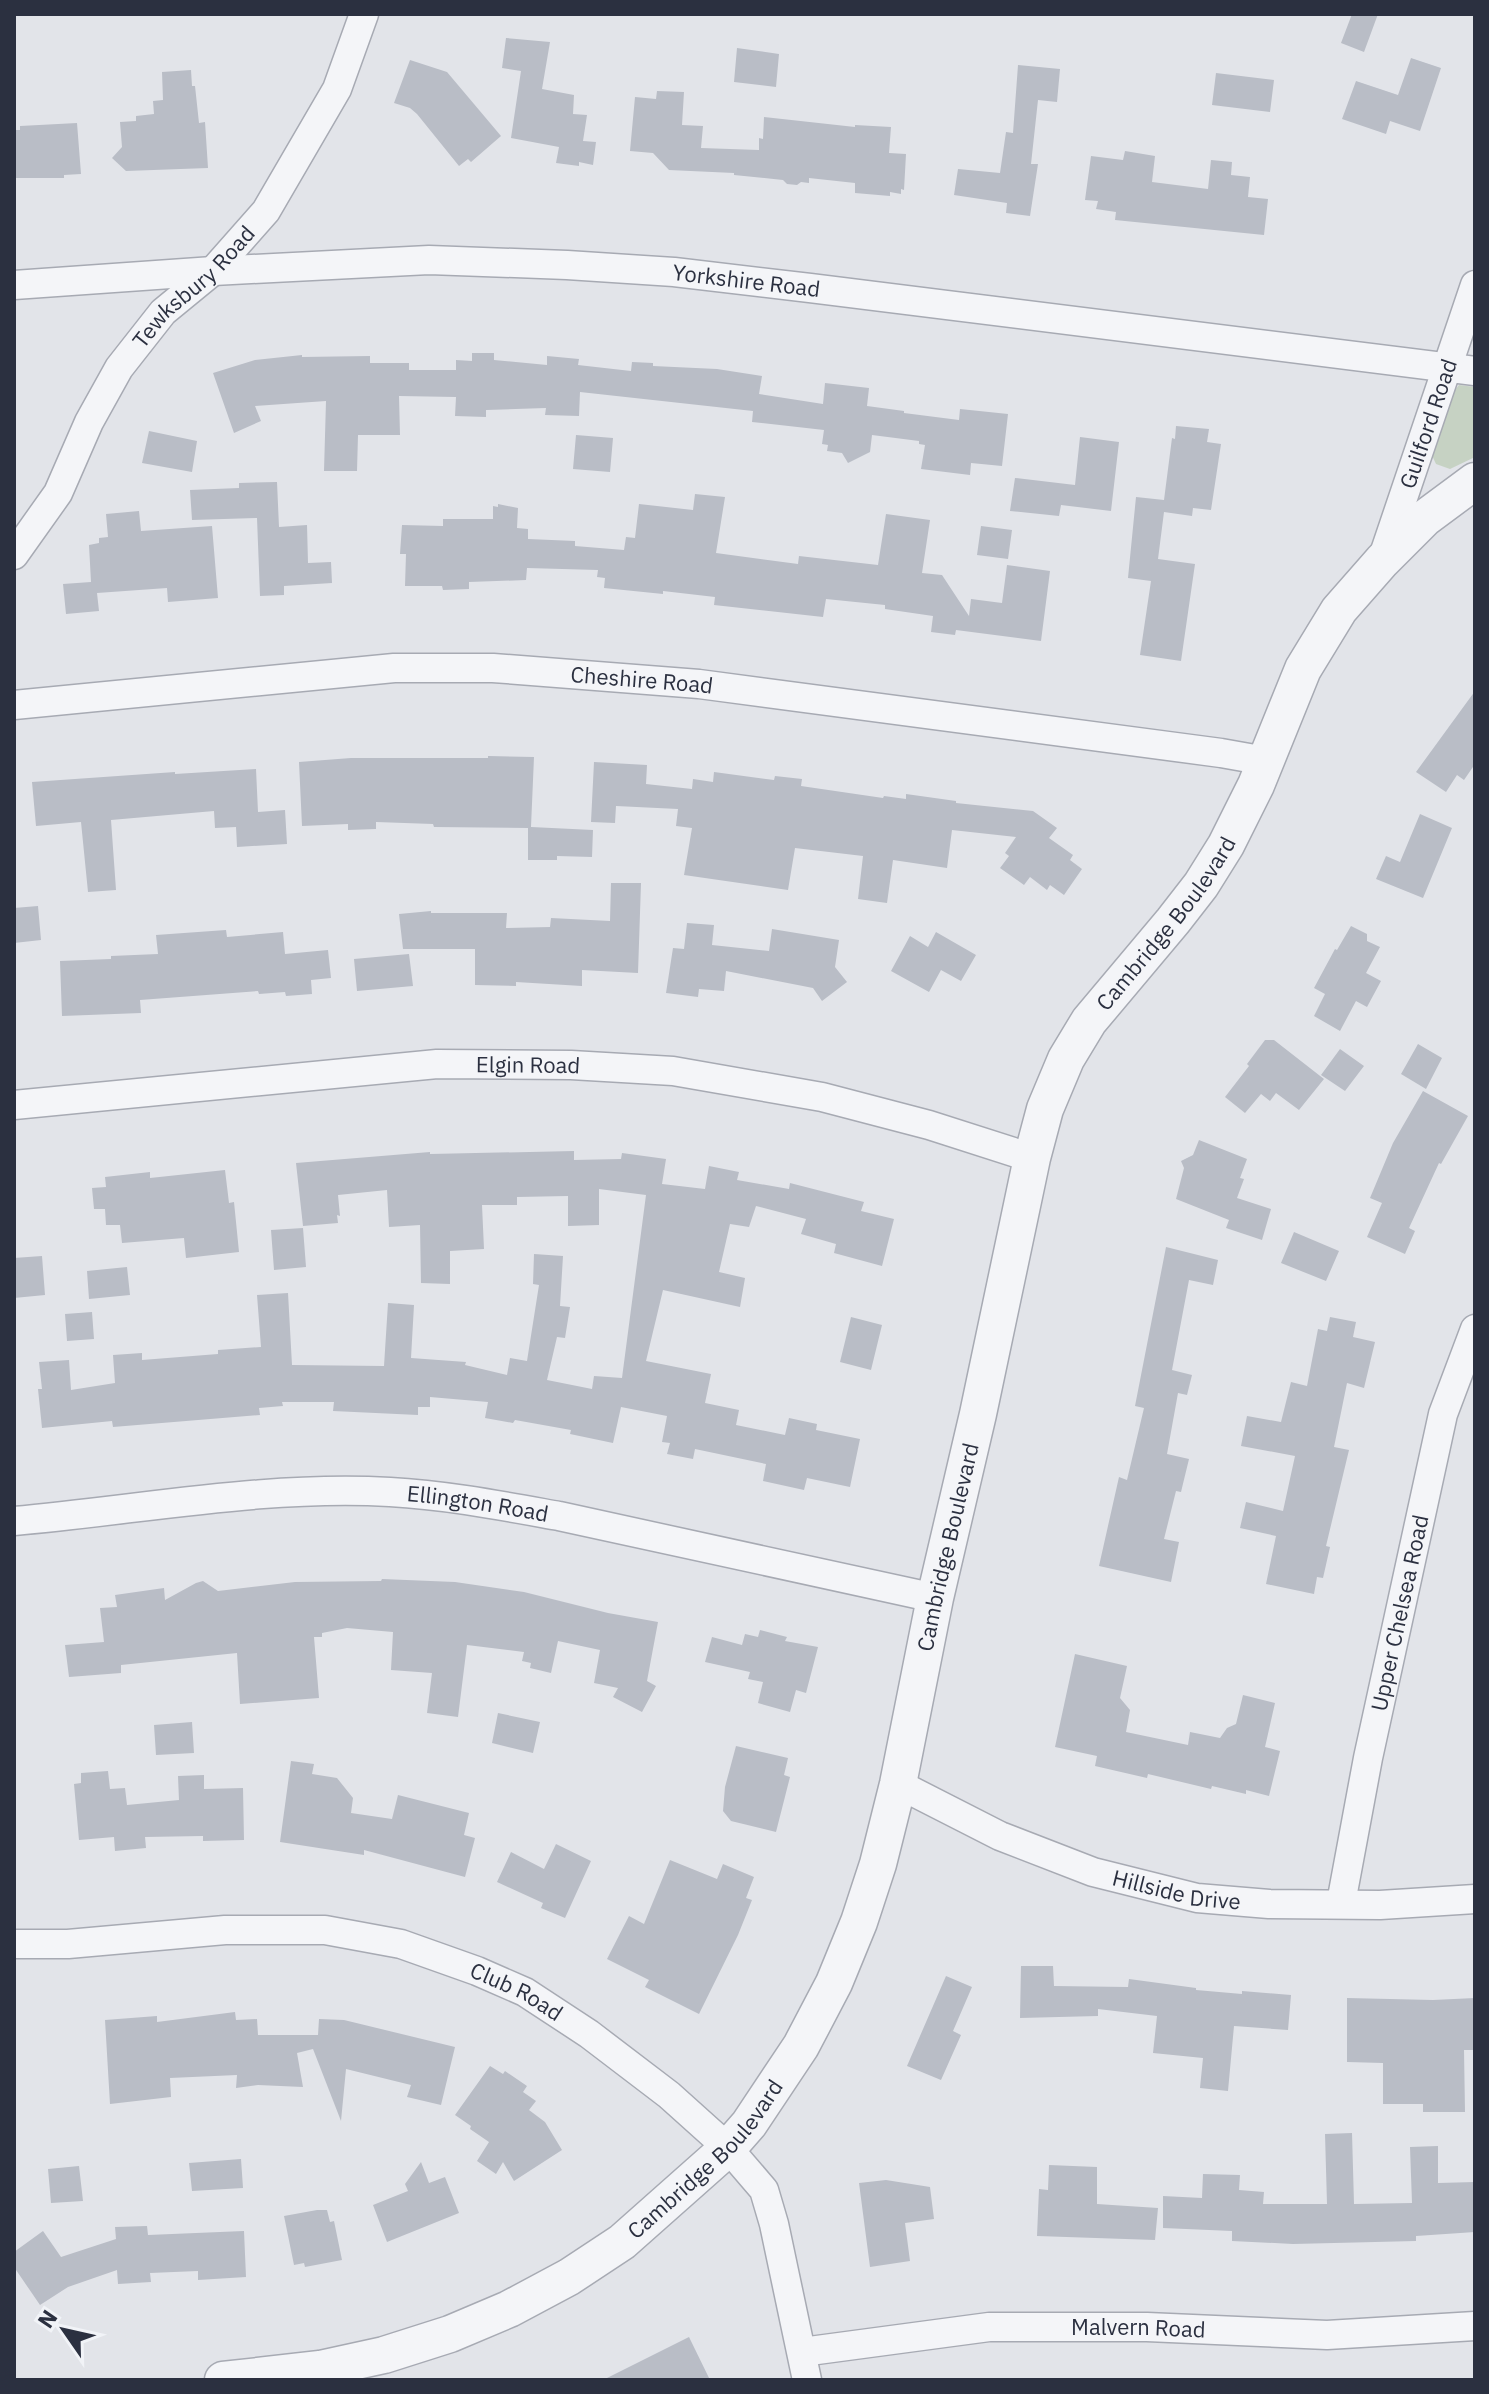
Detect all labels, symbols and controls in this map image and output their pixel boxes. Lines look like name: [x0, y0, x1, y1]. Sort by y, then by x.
street label: Tewksbury Road: [125, 219, 261, 353]
street label: Yorkshire Road: [671, 257, 822, 303]
street label: Guilford Road: [1392, 355, 1463, 492]
street label: Cheshire Road: [569, 659, 715, 700]
street label: Cambridge Boulevard: [1089, 832, 1242, 1016]
street label: Elgin Road: [476, 1049, 581, 1080]
street label: Cambridge Boulevard: [910, 1440, 985, 1654]
street label: Ellington Road: [406, 1478, 551, 1528]
street label: Upper Chelsea Road: [1364, 1512, 1435, 1714]
street label: Hillside Drive: [1110, 1862, 1242, 1916]
street label: Club Road: [466, 1955, 569, 2027]
street label: Cambridge Boulevard: [621, 2073, 789, 2245]
north arrow: [24, 2290, 104, 2370]
text: N: [31, 2304, 63, 2333]
street label: Malvern Road: [1071, 2312, 1206, 2344]

